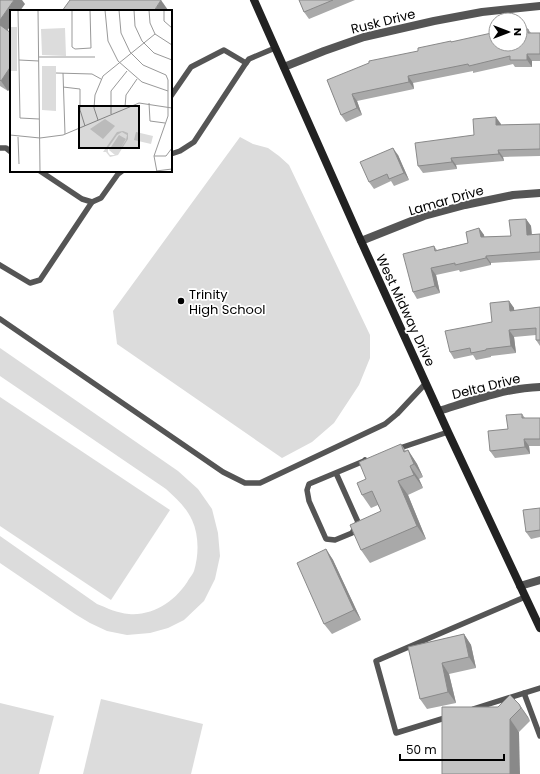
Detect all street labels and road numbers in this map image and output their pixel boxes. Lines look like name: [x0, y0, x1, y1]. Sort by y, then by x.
street label: Rusk Drive: [349, 4, 417, 39]
street label: Lamar Drive: [406, 181, 486, 220]
street label: West Midway Drive: [371, 251, 440, 369]
street label: Delta Drive: [450, 369, 522, 404]

